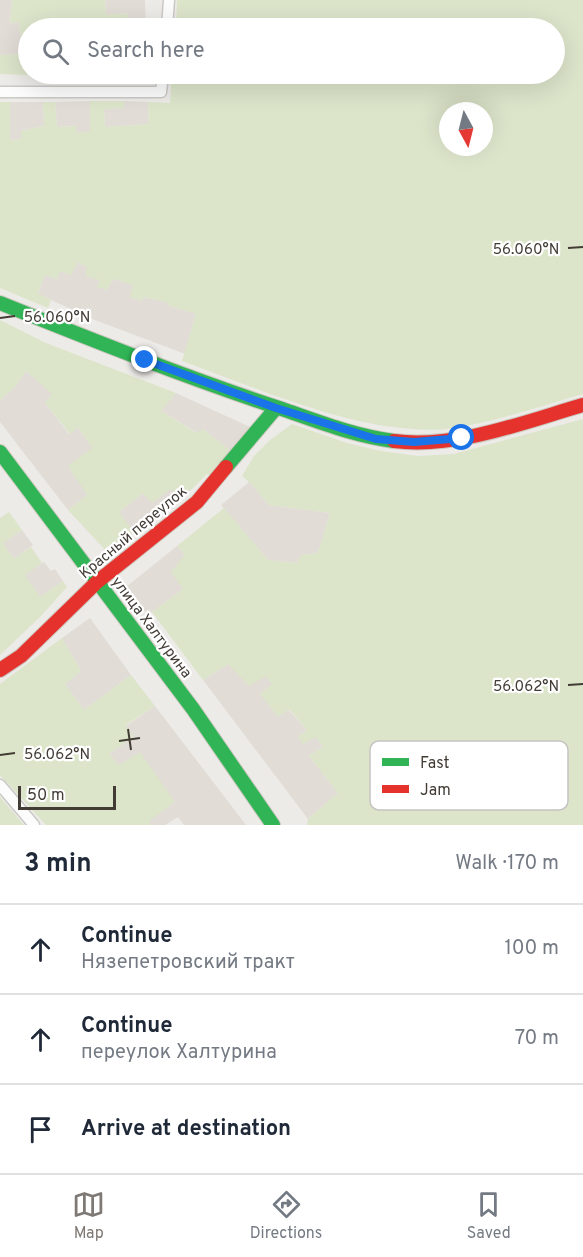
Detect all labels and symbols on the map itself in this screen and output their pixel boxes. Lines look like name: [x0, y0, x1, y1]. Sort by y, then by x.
north arrow: [439, 102, 493, 156]
text: 56.060°N: [493, 241, 559, 260]
text: 56.060°N: [24, 309, 90, 328]
route end: [131, 346, 157, 372]
route start: [448, 424, 474, 450]
street label: Красный переулок: [76, 483, 192, 584]
street label: улица Халтурина: [106, 573, 195, 682]
text: 56.062°N: [493, 678, 559, 697]
legend: [370, 741, 568, 810]
text: 56.062°N: [24, 746, 90, 765]
text: Fast: [420, 754, 450, 774]
text: Jam: [420, 781, 451, 801]
scale bar: [18, 783, 116, 810]

